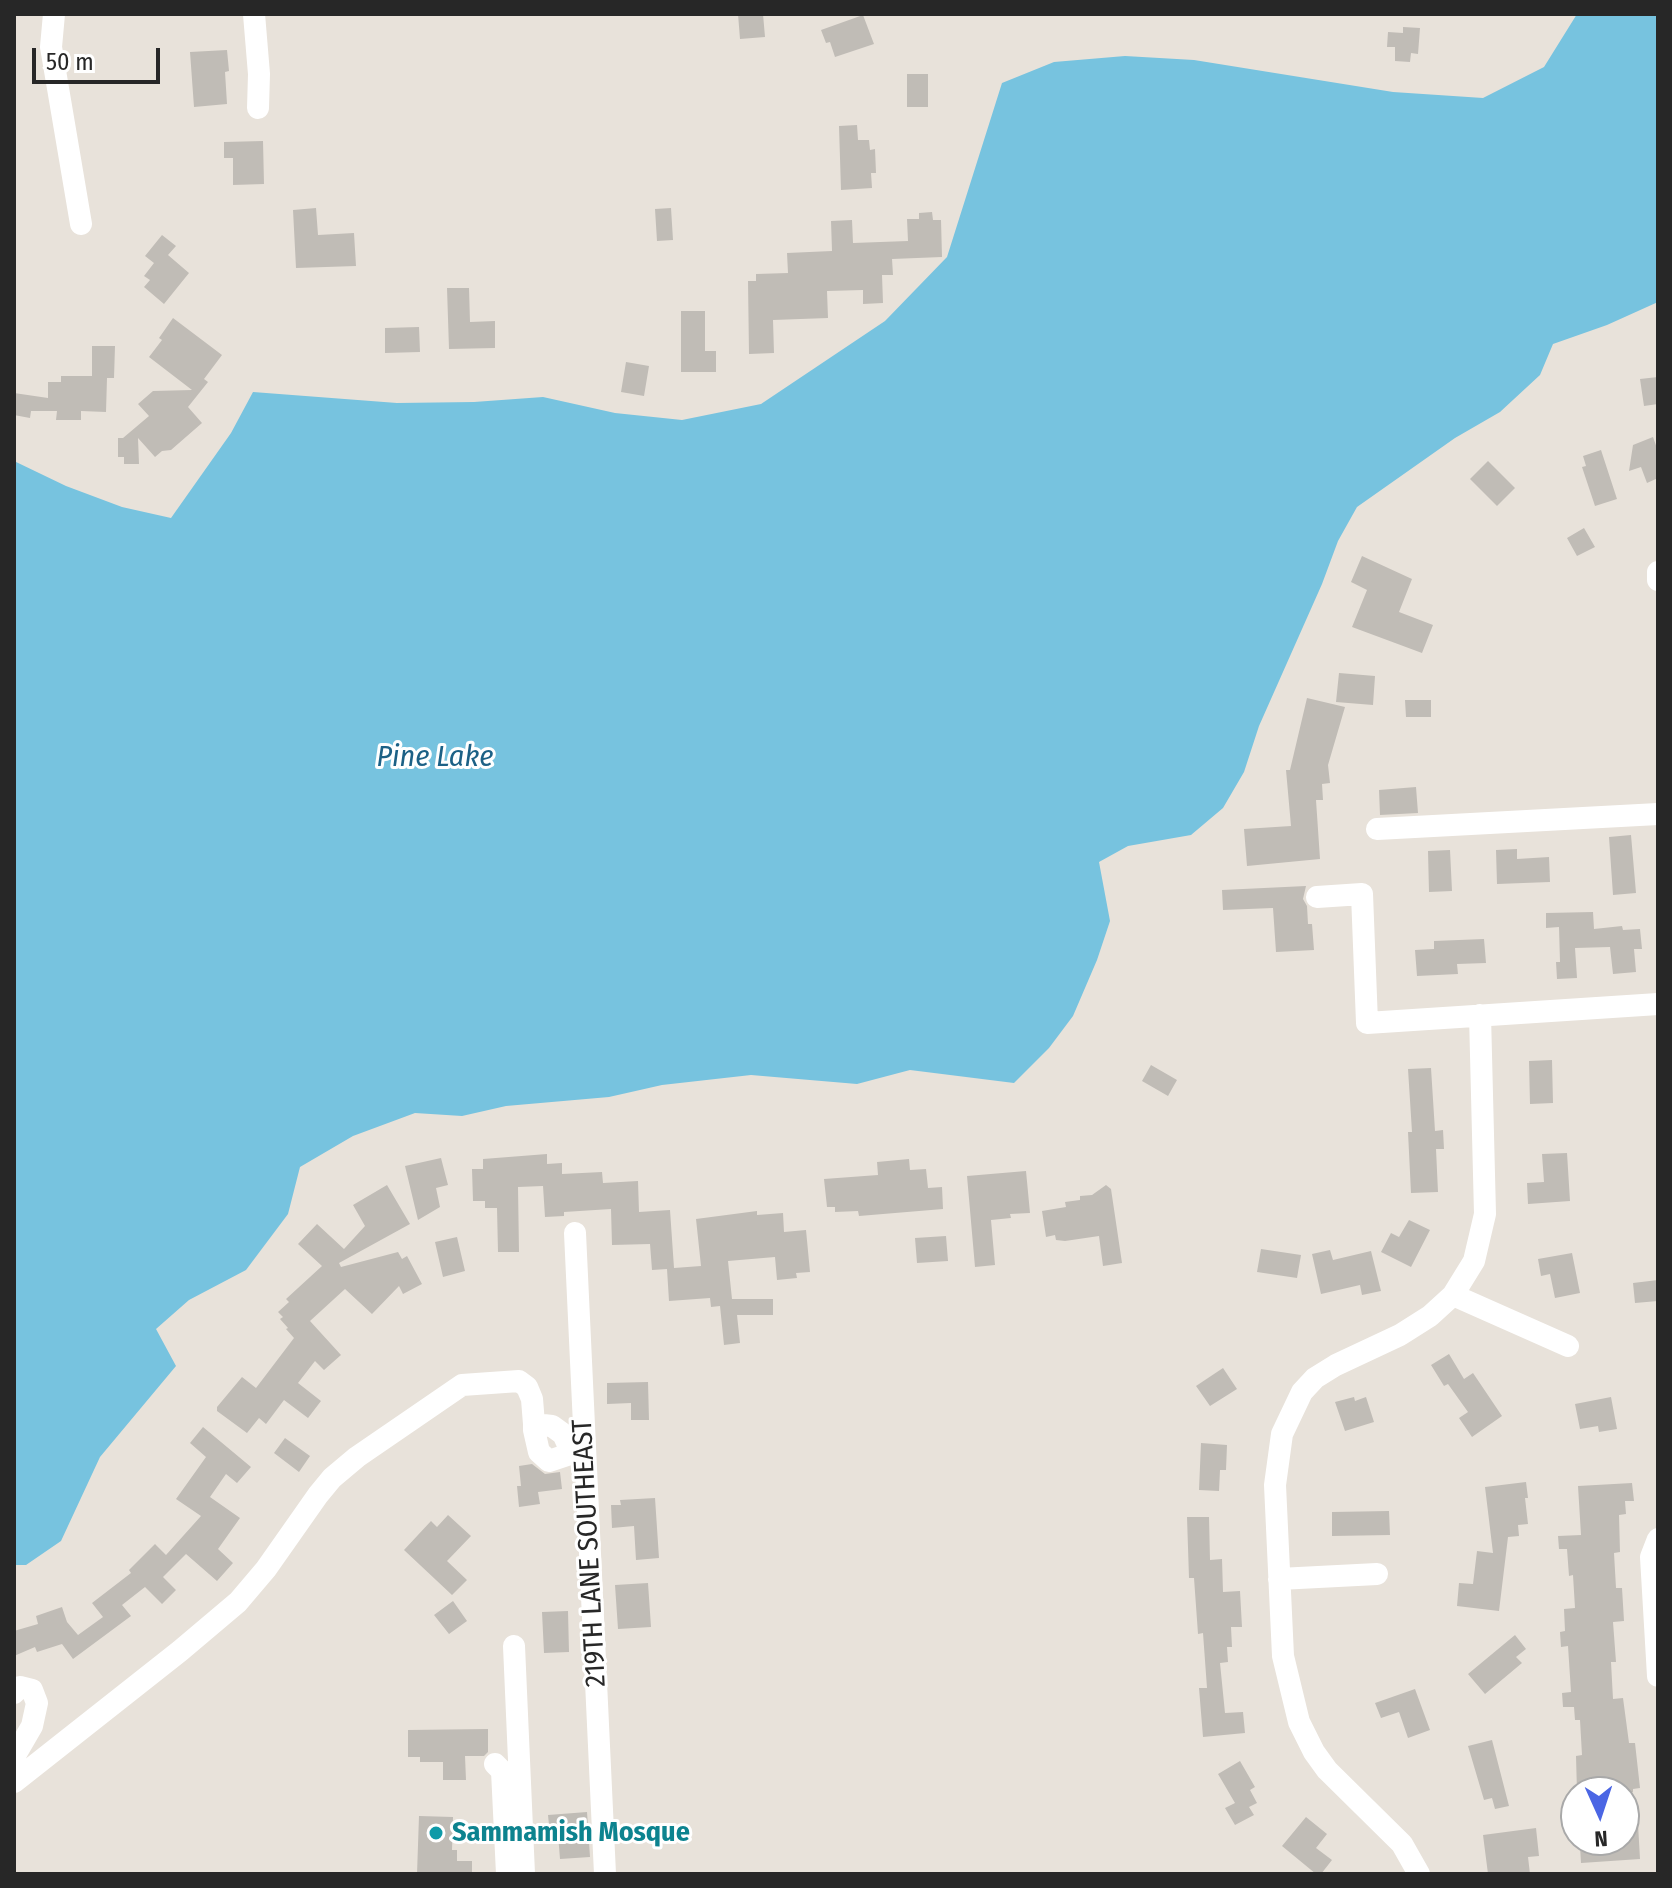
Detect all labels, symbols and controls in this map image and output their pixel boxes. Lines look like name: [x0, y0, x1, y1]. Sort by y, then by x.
scale bar: [36, 32, 164, 82]
text: 50 m: [46, 48, 94, 76]
water label: Pine Lake: [377, 740, 493, 776]
street label: 219TH LANE SOUTHEAST: [566, 1418, 614, 1688]
north arrow: [1560, 1776, 1640, 1856]
place label: Sammamish Mosque: [452, 1816, 690, 1850]
marker: Sammamish Mosque: [427, 1824, 445, 1842]
text: N: [1594, 1825, 1608, 1852]

